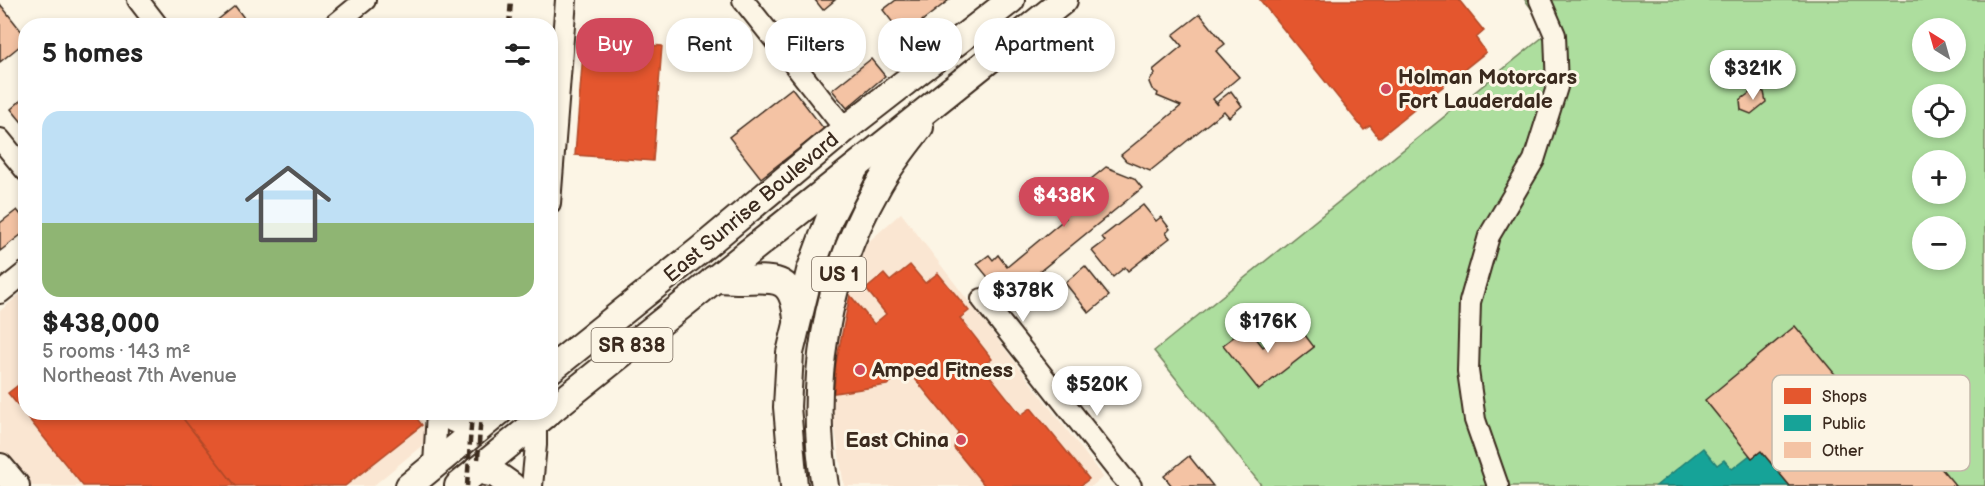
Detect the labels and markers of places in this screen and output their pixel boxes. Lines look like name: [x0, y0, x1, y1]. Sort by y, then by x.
pin: $321K: [1711, 50, 1795, 101]
place label: Holman Motorcars Fort Lauderdale: [1398, 65, 1577, 114]
marker: Holman Motorcars Fort Lauderdale: [1379, 82, 1393, 96]
pin: $438K: [1022, 177, 1106, 228]
pin: $378K: [981, 272, 1065, 323]
pin: $176K: [1226, 303, 1310, 354]
place label: Amped Fitness: [871, 358, 1013, 383]
marker: Amped Fitness: [853, 363, 867, 377]
pin: $520K: [1055, 366, 1139, 417]
place label: East China: [845, 428, 949, 453]
marker: East China: [954, 433, 968, 447]

